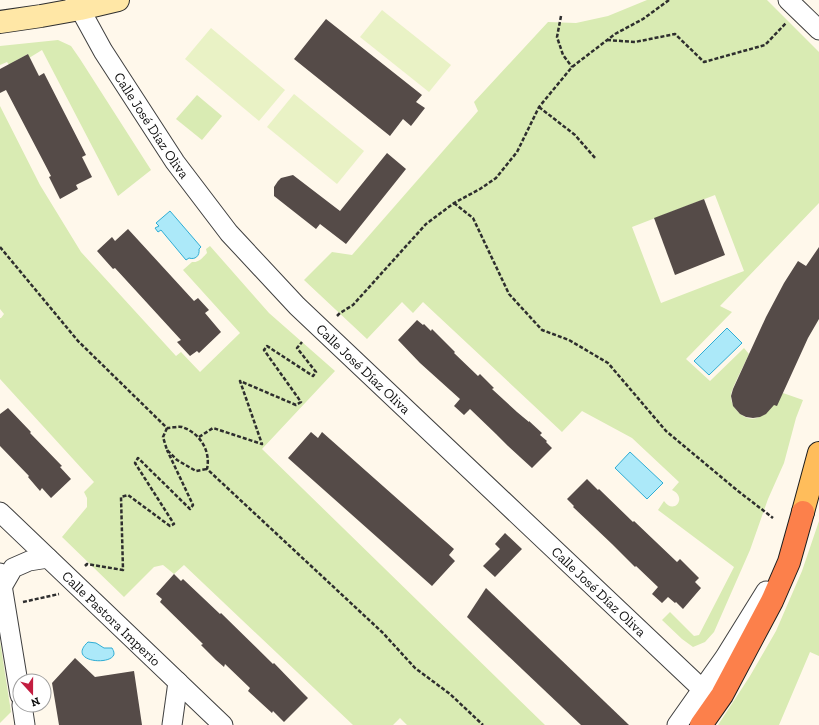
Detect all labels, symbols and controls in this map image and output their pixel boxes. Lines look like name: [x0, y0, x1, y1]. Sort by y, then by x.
street label: Calle José Díaz Oliva: [111, 69, 193, 182]
street label: Calle José Díaz Oliva: [313, 320, 414, 418]
street label: Calle José Díaz Oliva: [548, 543, 650, 640]
street label: Calle Pastora Imperio: [58, 567, 164, 669]
north arrow: [12, 673, 52, 713]
text: N: [29, 694, 42, 710]

